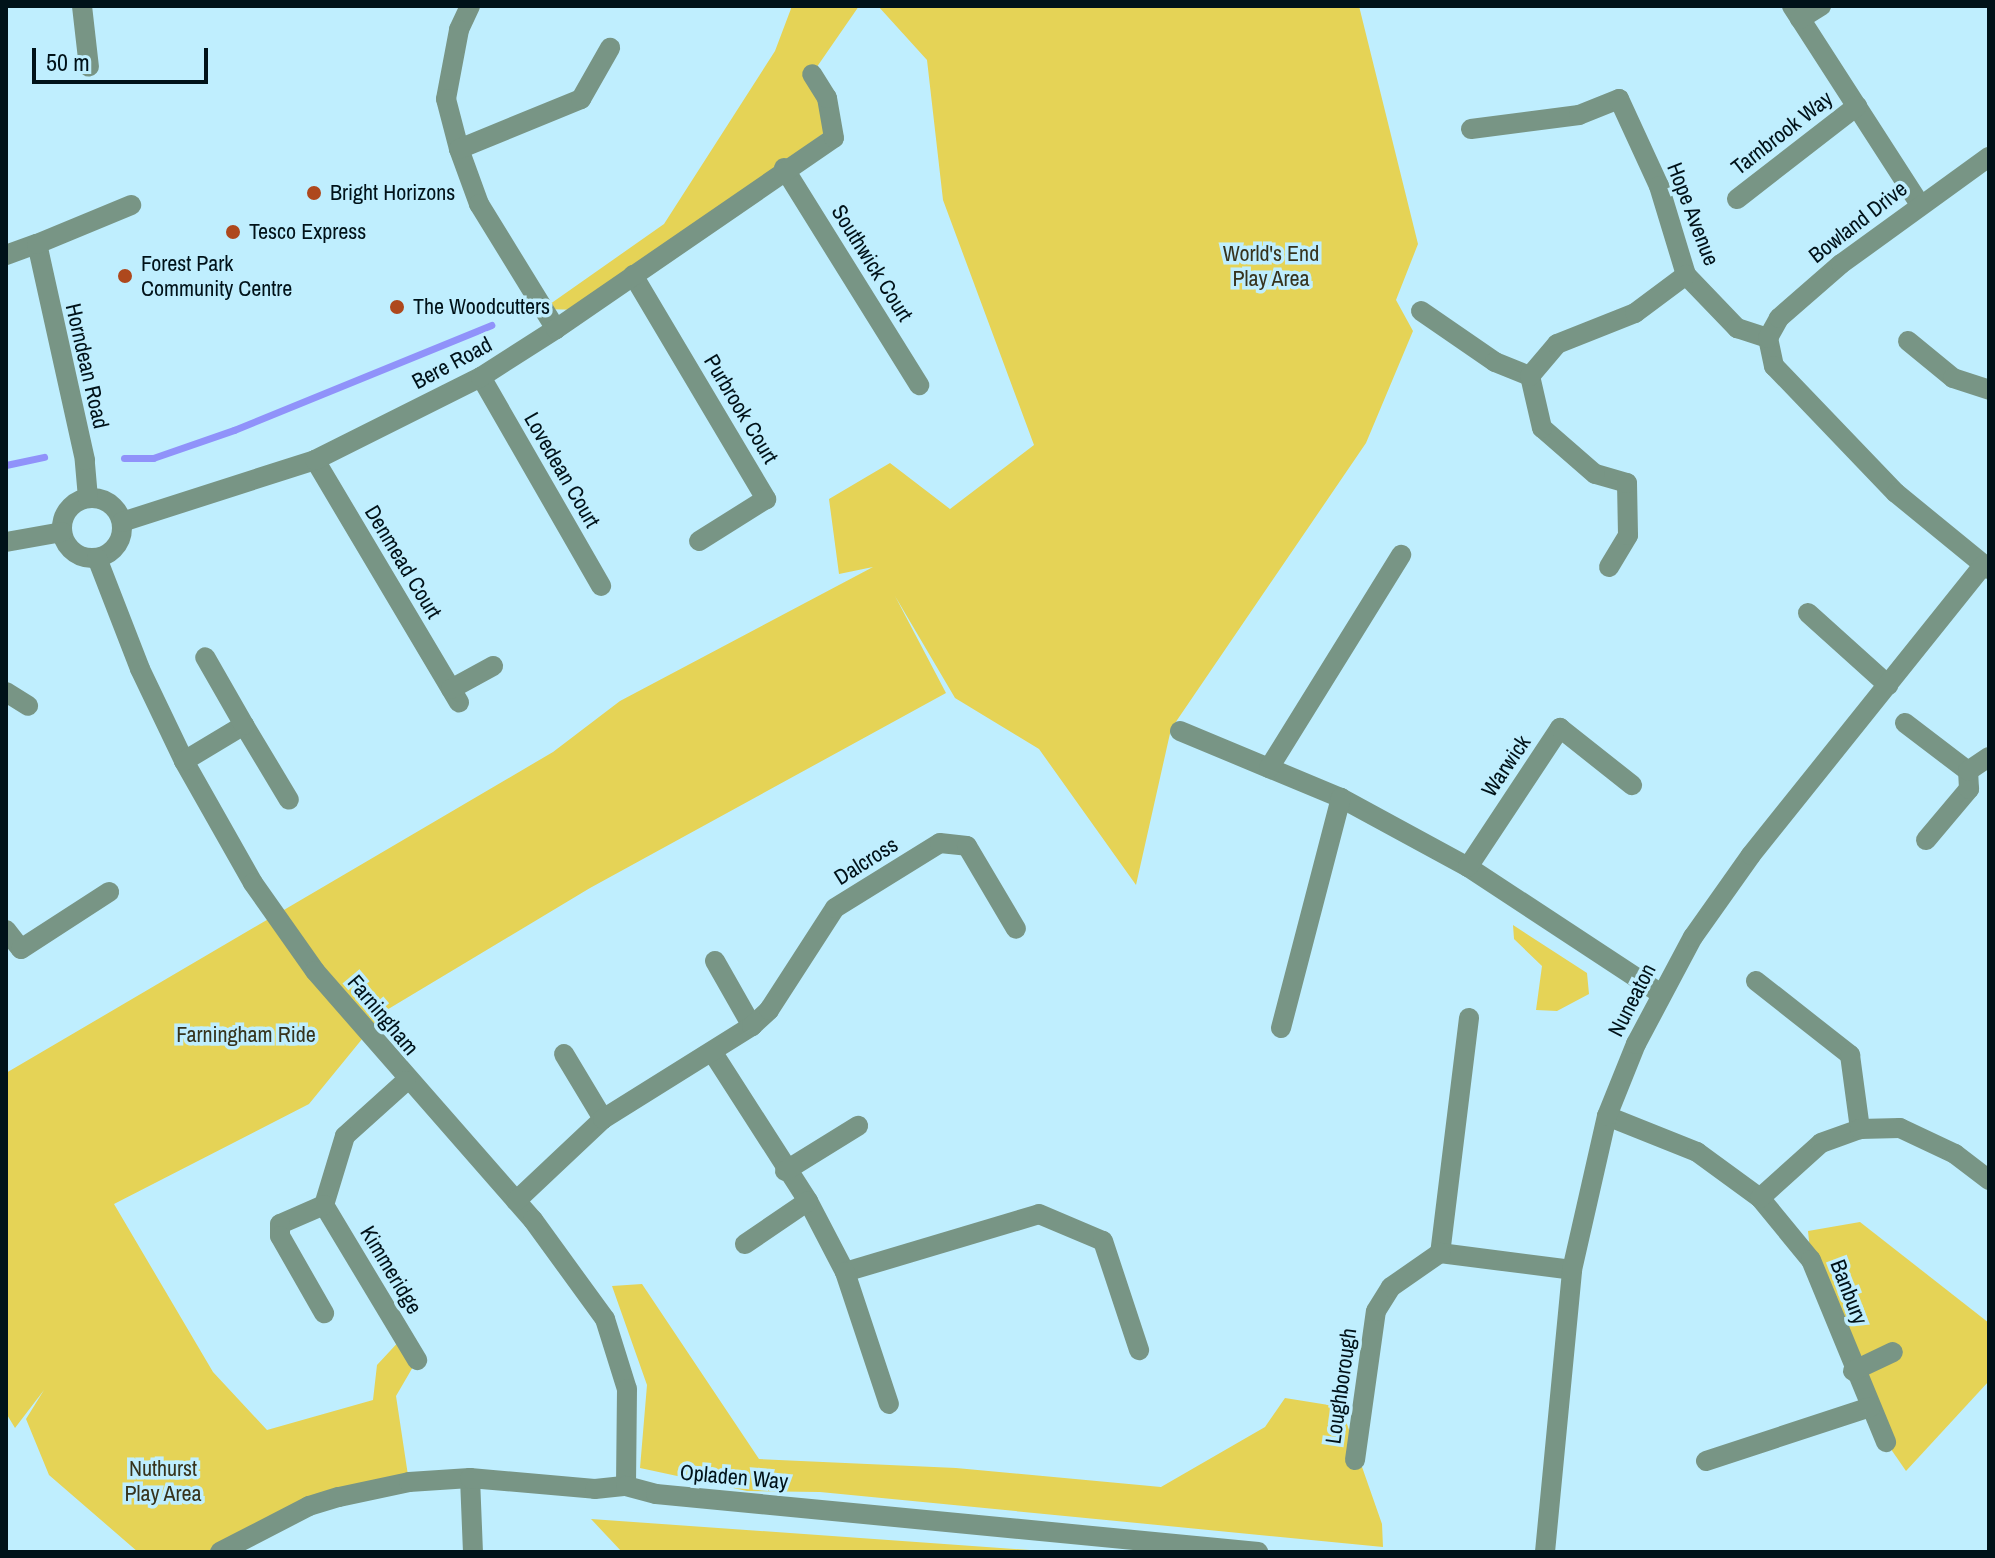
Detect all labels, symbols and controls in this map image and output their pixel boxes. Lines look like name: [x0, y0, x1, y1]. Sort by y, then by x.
scale bar: [36, 32, 212, 82]
text: 50 m: [46, 46, 90, 78]
street label: Tarnbrook Way: [1726, 85, 1838, 181]
street label: Hope Avenue: [1661, 158, 1725, 270]
street label: Bowland Drive: [1804, 175, 1912, 269]
place label: Bright Horizons: [330, 180, 455, 206]
marker: Bright Horizons: [305, 184, 323, 202]
street label: Southwick Court: [826, 200, 918, 326]
place label: Tesco Express: [249, 219, 366, 245]
marker: Tesco Express: [224, 223, 242, 241]
park label: World's End Play Area: [1223, 240, 1319, 292]
place label: Forest Park Community Centre: [141, 250, 292, 302]
marker: Forest Park Community Centre: [116, 267, 134, 285]
place label: The Woodcutters: [413, 294, 550, 320]
marker: The Woodcutters: [388, 298, 406, 316]
street label: Horndean Road: [60, 301, 114, 431]
street label: Bere Road: [408, 331, 496, 395]
street label: Purbrook Court: [698, 350, 784, 468]
street label: Lovedean Court: [518, 408, 606, 532]
street label: Denmead Court: [359, 501, 447, 623]
street label: Warwick: [1476, 730, 1536, 802]
street label: Dalcross: [829, 831, 903, 891]
street label: Nuneaton: [1602, 959, 1662, 1041]
street label: Farningham: [342, 970, 424, 1060]
park label: Farningham Ride: [176, 1022, 316, 1048]
street label: Kimmeridge: [354, 1221, 428, 1319]
street label: Banbury: [1825, 1256, 1873, 1328]
street label: Loughborough: [1320, 1327, 1362, 1445]
park label: Nuthurst Play Area: [124, 1455, 202, 1506]
street label: Opladen Way: [679, 1459, 789, 1495]

